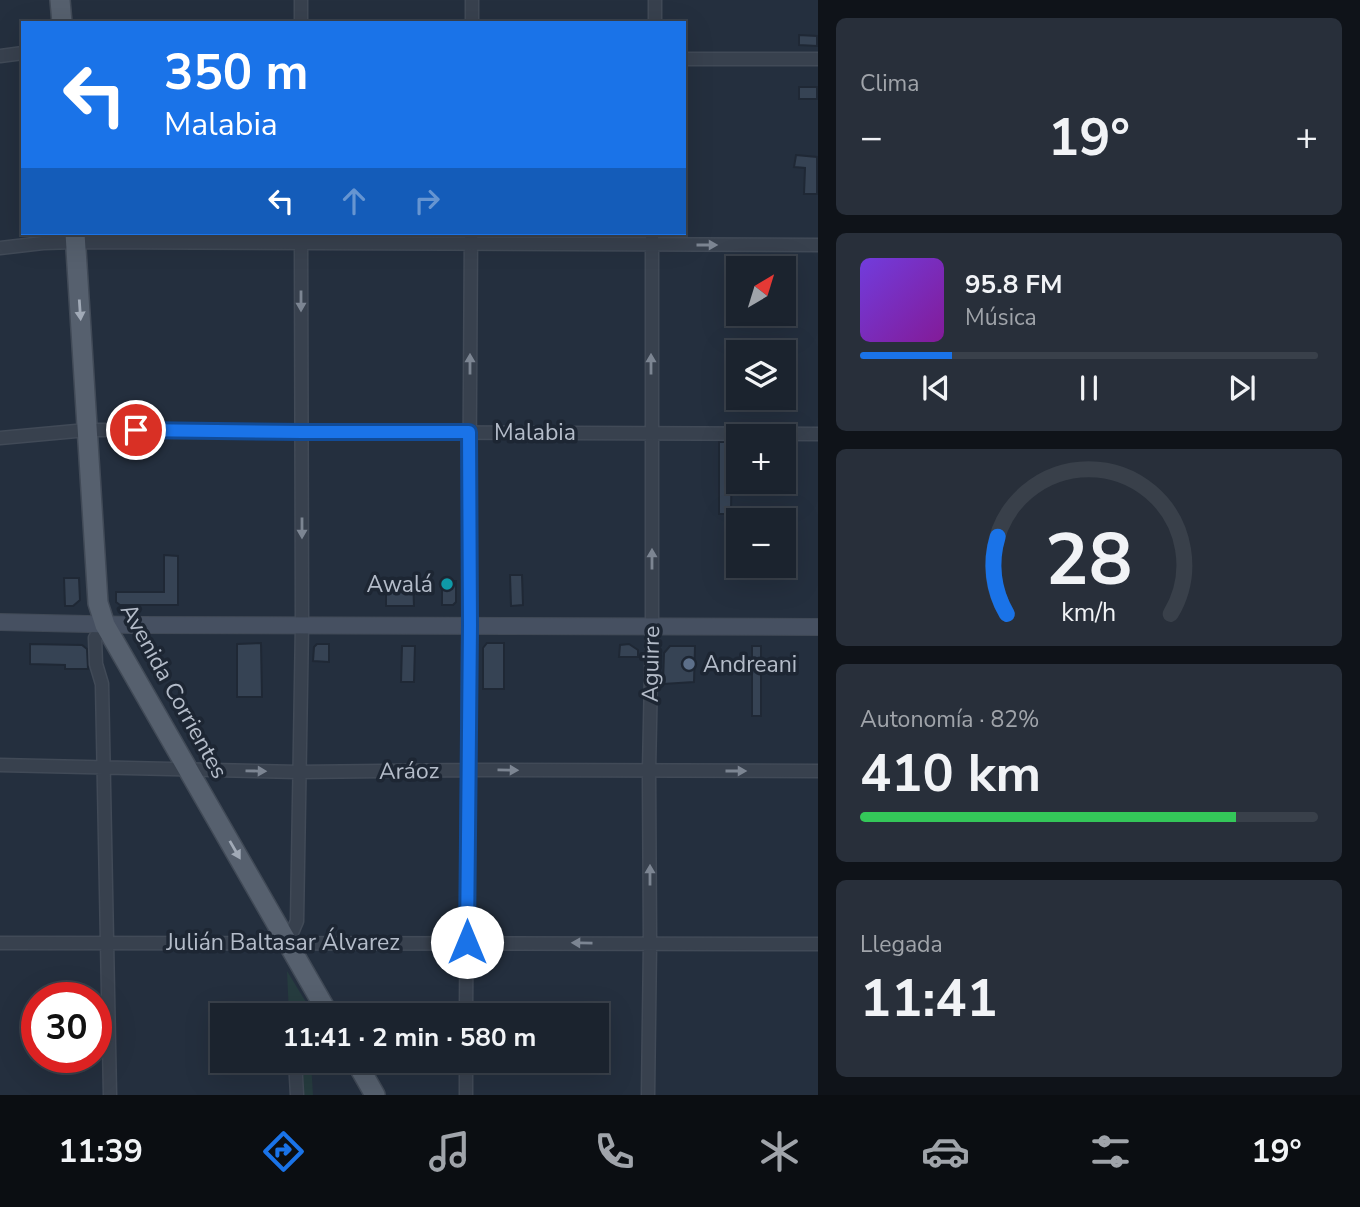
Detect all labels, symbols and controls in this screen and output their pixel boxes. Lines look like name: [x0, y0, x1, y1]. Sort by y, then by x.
text: 350 m: [164, 39, 308, 106]
icon: left: [49, 49, 140, 140]
text: Clima: [860, 68, 920, 99]
text: 19°: [1048, 102, 1130, 173]
text: Malabia: [164, 103, 278, 146]
text: −: [860, 112, 883, 163]
text: +: [1295, 112, 1318, 163]
icon: left: [262, 182, 300, 220]
icon: ahead: [335, 182, 373, 220]
icon: right: [408, 182, 446, 220]
one-way arrow: [697, 239, 719, 251]
north arrow: [726, 256, 796, 326]
map controls: [726, 256, 796, 578]
text: 95.8 FM: [965, 267, 1062, 302]
one-way arrow: [295, 290, 307, 312]
one-way arrow: [75, 299, 86, 321]
text: Música: [965, 302, 1037, 333]
button: layers: [726, 340, 796, 410]
one-way arrow: [464, 352, 475, 374]
one-way arrow: [645, 353, 657, 375]
icon: previous: [917, 369, 955, 407]
icon: pause: [1070, 369, 1108, 407]
icon: next: [1223, 369, 1261, 407]
pin: [106, 400, 166, 460]
icon: arrive: [117, 411, 155, 449]
street label: Malabia: [494, 417, 576, 448]
button: +: [726, 424, 796, 494]
button: −: [726, 508, 796, 578]
text: 28: [1045, 510, 1133, 610]
one-way arrow: [296, 518, 308, 540]
one-way arrow: [646, 548, 658, 570]
place label: Awalá: [367, 569, 433, 600]
marker: Awalá: [439, 576, 455, 592]
text: km/h: [1061, 595, 1117, 629]
street label: Avenida Corrientes: [113, 598, 235, 784]
street label: Aguirre: [635, 625, 667, 703]
place label: Andreani: [703, 649, 797, 680]
marker: Andreani: [681, 656, 697, 672]
text: Autonomía · 82%: [860, 704, 1040, 735]
text: 410 km: [860, 738, 1041, 809]
street label: Aráoz: [379, 755, 439, 787]
one-way arrow: [498, 764, 520, 776]
one-way arrow: [725, 765, 747, 777]
one-way arrow: [246, 766, 268, 777]
one-way arrow: [228, 841, 241, 860]
one-way arrow: [644, 864, 656, 886]
position arrow: [430, 905, 504, 979]
street label: Julián Baltasar Álvarez: [165, 927, 400, 958]
text: Llegada: [860, 929, 943, 960]
one-way arrow: [571, 937, 593, 949]
text: 11:41: [860, 963, 998, 1034]
speed limit sign: 30: [21, 982, 112, 1073]
text: 11:41 · 2 min · 580 m: [283, 1020, 536, 1055]
icon: directions: [259, 1127, 308, 1176]
icon: music: [425, 1127, 474, 1176]
icon: phone: [590, 1127, 639, 1176]
icon: climate: [755, 1127, 804, 1176]
icon: car: [921, 1127, 970, 1176]
icon: filters: [1086, 1127, 1135, 1176]
text: 11:39: [58, 1130, 143, 1173]
text: 19°: [1251, 1130, 1302, 1173]

